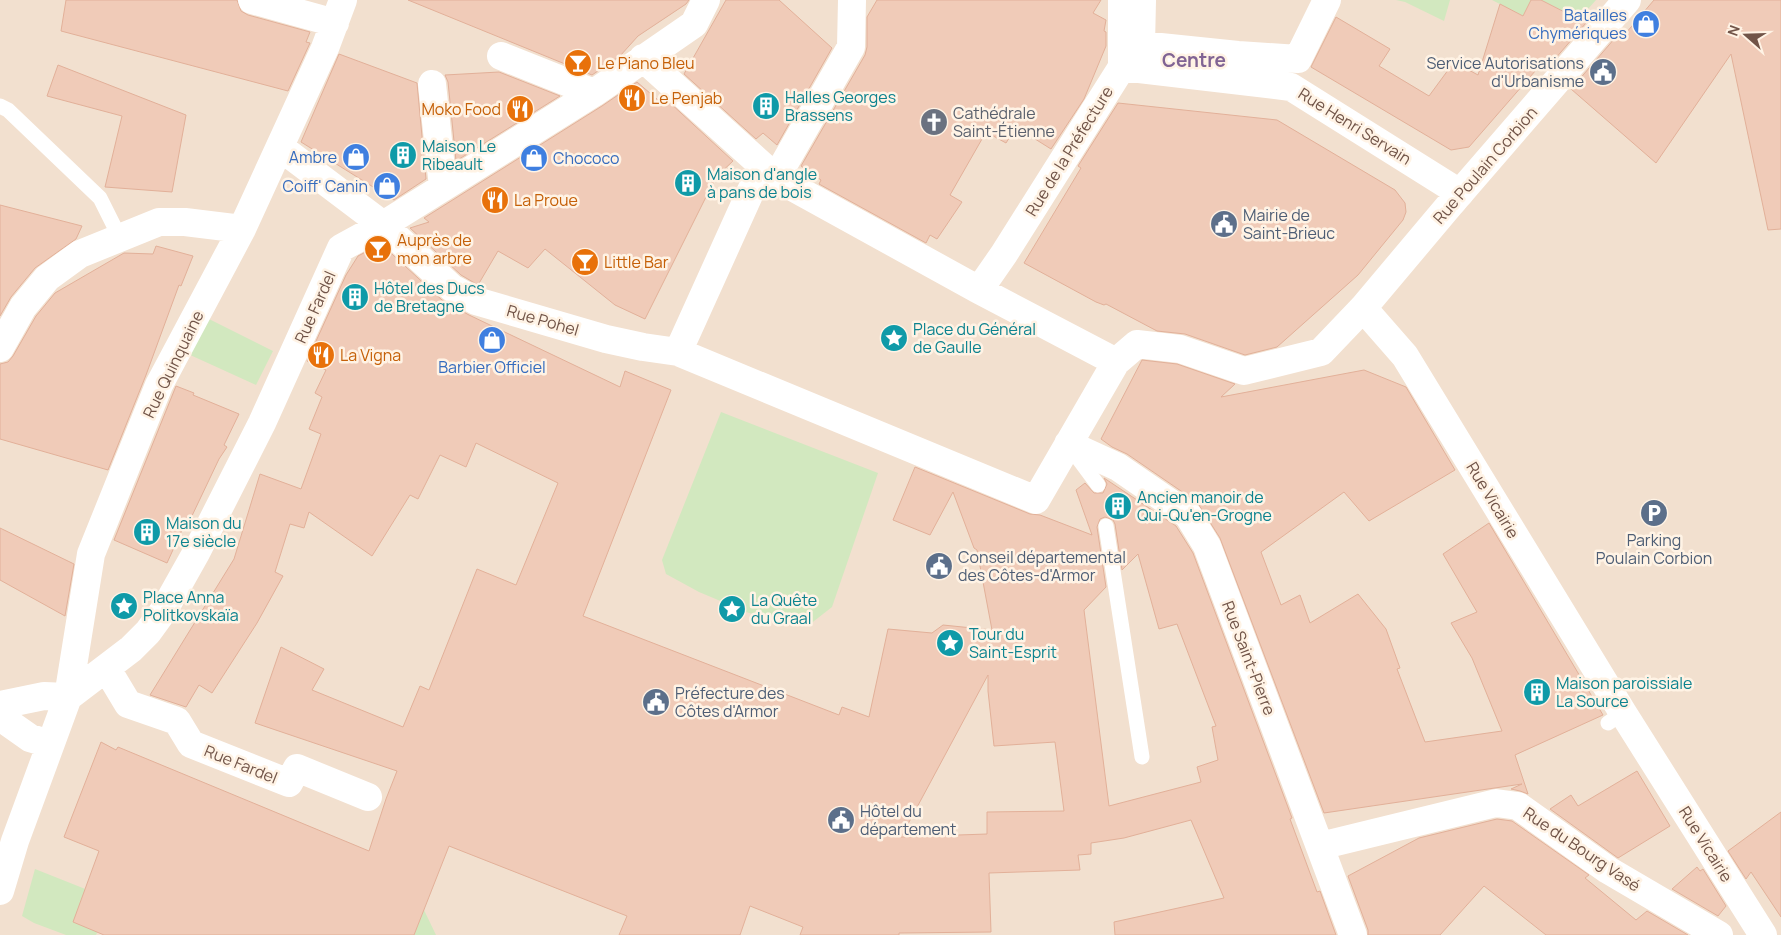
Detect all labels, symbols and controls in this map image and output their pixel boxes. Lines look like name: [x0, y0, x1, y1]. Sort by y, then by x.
place label: Batailles Chymériques: [1528, 4, 1627, 44]
shop icon: Batailles Chymériques: [1631, 9, 1661, 39]
north arrow: [1721, 10, 1771, 60]
text: N: [1723, 22, 1744, 38]
district label: Centre: [1162, 47, 1226, 73]
bar icon: Le Piano Bleu: [563, 48, 593, 78]
place label: Le Piano Bleu: [597, 52, 695, 74]
place label: Service Autorisations d'Urbanisme: [1426, 52, 1584, 92]
public building icon: Service Autorisations d'Urbanisme: [1588, 57, 1618, 87]
street label: Rue de la Préfecture: [1020, 82, 1118, 220]
street label: Rue Henri Servain: [1294, 82, 1416, 170]
restaurant icon: Le Penjab: [617, 83, 647, 113]
place label: Halles Georges Brassens: [785, 86, 896, 126]
place label: Le Penjab: [651, 87, 722, 109]
building icon: Halles Georges Brassens: [751, 91, 781, 121]
restaurant icon: Moko Food: [505, 94, 535, 124]
place label: Moko Food: [421, 98, 501, 120]
place label: Cathédrale Saint-Étienne: [953, 102, 1055, 142]
street label: Rue Poulain Corbion: [1428, 102, 1542, 228]
church icon: Cathédrale Saint-Étienne: [919, 107, 949, 137]
place label: Maison Le Ribeault: [422, 135, 496, 175]
building icon: Maison Le Ribeault: [388, 140, 418, 170]
shop icon: Ambre: [341, 142, 371, 172]
shop icon: Chococo: [519, 143, 549, 173]
place label: Ambre: [289, 146, 337, 168]
place label: Chococo: [553, 147, 620, 169]
place label: Maison d'angle à pans de bois: [707, 163, 817, 203]
building icon: Maison d'angle à pans de bois: [673, 168, 703, 198]
shop icon: Coiff' Canin: [372, 171, 402, 201]
place label: Coiff' Canin: [283, 175, 368, 197]
restaurant icon: La Proue: [480, 185, 510, 215]
place label: La Proue: [514, 189, 578, 211]
place label: Mairie de Saint-Brieuc: [1243, 204, 1335, 244]
public building icon: Mairie de Saint-Brieuc: [1209, 209, 1239, 239]
place label: Auprès de mon arbre: [397, 229, 472, 269]
bar icon: Auprès de mon arbre: [363, 234, 393, 264]
bar icon: Little Bar: [570, 247, 600, 277]
place label: Little Bar: [604, 251, 669, 273]
street label: Rue Fardel: [289, 267, 341, 347]
place label: Hôtel des Ducs de Bretagne: [374, 277, 485, 317]
building icon: Hôtel des Ducs de Bretagne: [340, 282, 370, 312]
street label: Rue Pohel: [504, 299, 582, 341]
street label: Rue Quinquaine: [137, 307, 209, 421]
place label: Place du Général de Gaulle: [913, 318, 1036, 358]
place icon: Place du Général de Gaulle: [879, 323, 909, 353]
shop icon: Barbier Officiel: [477, 325, 507, 355]
restaurant icon: La Vigna: [306, 340, 336, 370]
place label: La Vigna: [340, 344, 401, 366]
place label: Barbier Officiel: [438, 356, 546, 378]
street label: Rue Vicairie: [1462, 458, 1524, 542]
place label: Ancien manoir de Qui-Qu'en-Grogne: [1137, 486, 1272, 526]
building icon: Ancien manoir de Qui-Qu'en-Grogne: [1103, 491, 1133, 521]
parking icon: Parking Poulain Corbion: [1639, 498, 1669, 528]
place label: Maison du 17e siècle: [166, 512, 242, 552]
building icon: Maison du 17e siècle: [132, 517, 162, 547]
place label: Parking Poulain Corbion: [1596, 529, 1712, 569]
place label: Conseil départemental des Côtes-d'Armor: [958, 546, 1126, 586]
public building icon: Conseil départemental des Côtes-d'Armor: [924, 551, 954, 581]
place label: Place Anna Politkovskaïa: [143, 586, 239, 626]
place label: La Quête du Graal: [751, 589, 817, 629]
place icon: Place Anna Politkovskaïa: [109, 591, 139, 621]
place icon: La Quête du Graal: [717, 594, 747, 624]
street label: Rue Saint-Pierre: [1217, 598, 1281, 718]
place label: Tour du Saint-Esprit: [969, 623, 1057, 663]
place icon: Tour du Saint-Esprit: [935, 628, 965, 658]
place label: Maison paroissiale La Source: [1556, 672, 1692, 712]
building icon: Maison paroissiale La Source: [1522, 677, 1552, 707]
place label: Préfecture des Côtes d'Armor: [675, 682, 785, 722]
public building icon: Préfecture des Côtes d'Armor: [641, 687, 671, 717]
street label: Rue Fardel: [201, 739, 281, 789]
place label: Hôtel du département: [860, 800, 956, 840]
street label: Rue du Bourg Vasé: [1519, 802, 1645, 896]
street label: Rue Vicairie: [1674, 802, 1738, 886]
public building icon: Hôtel du département: [826, 805, 856, 835]

